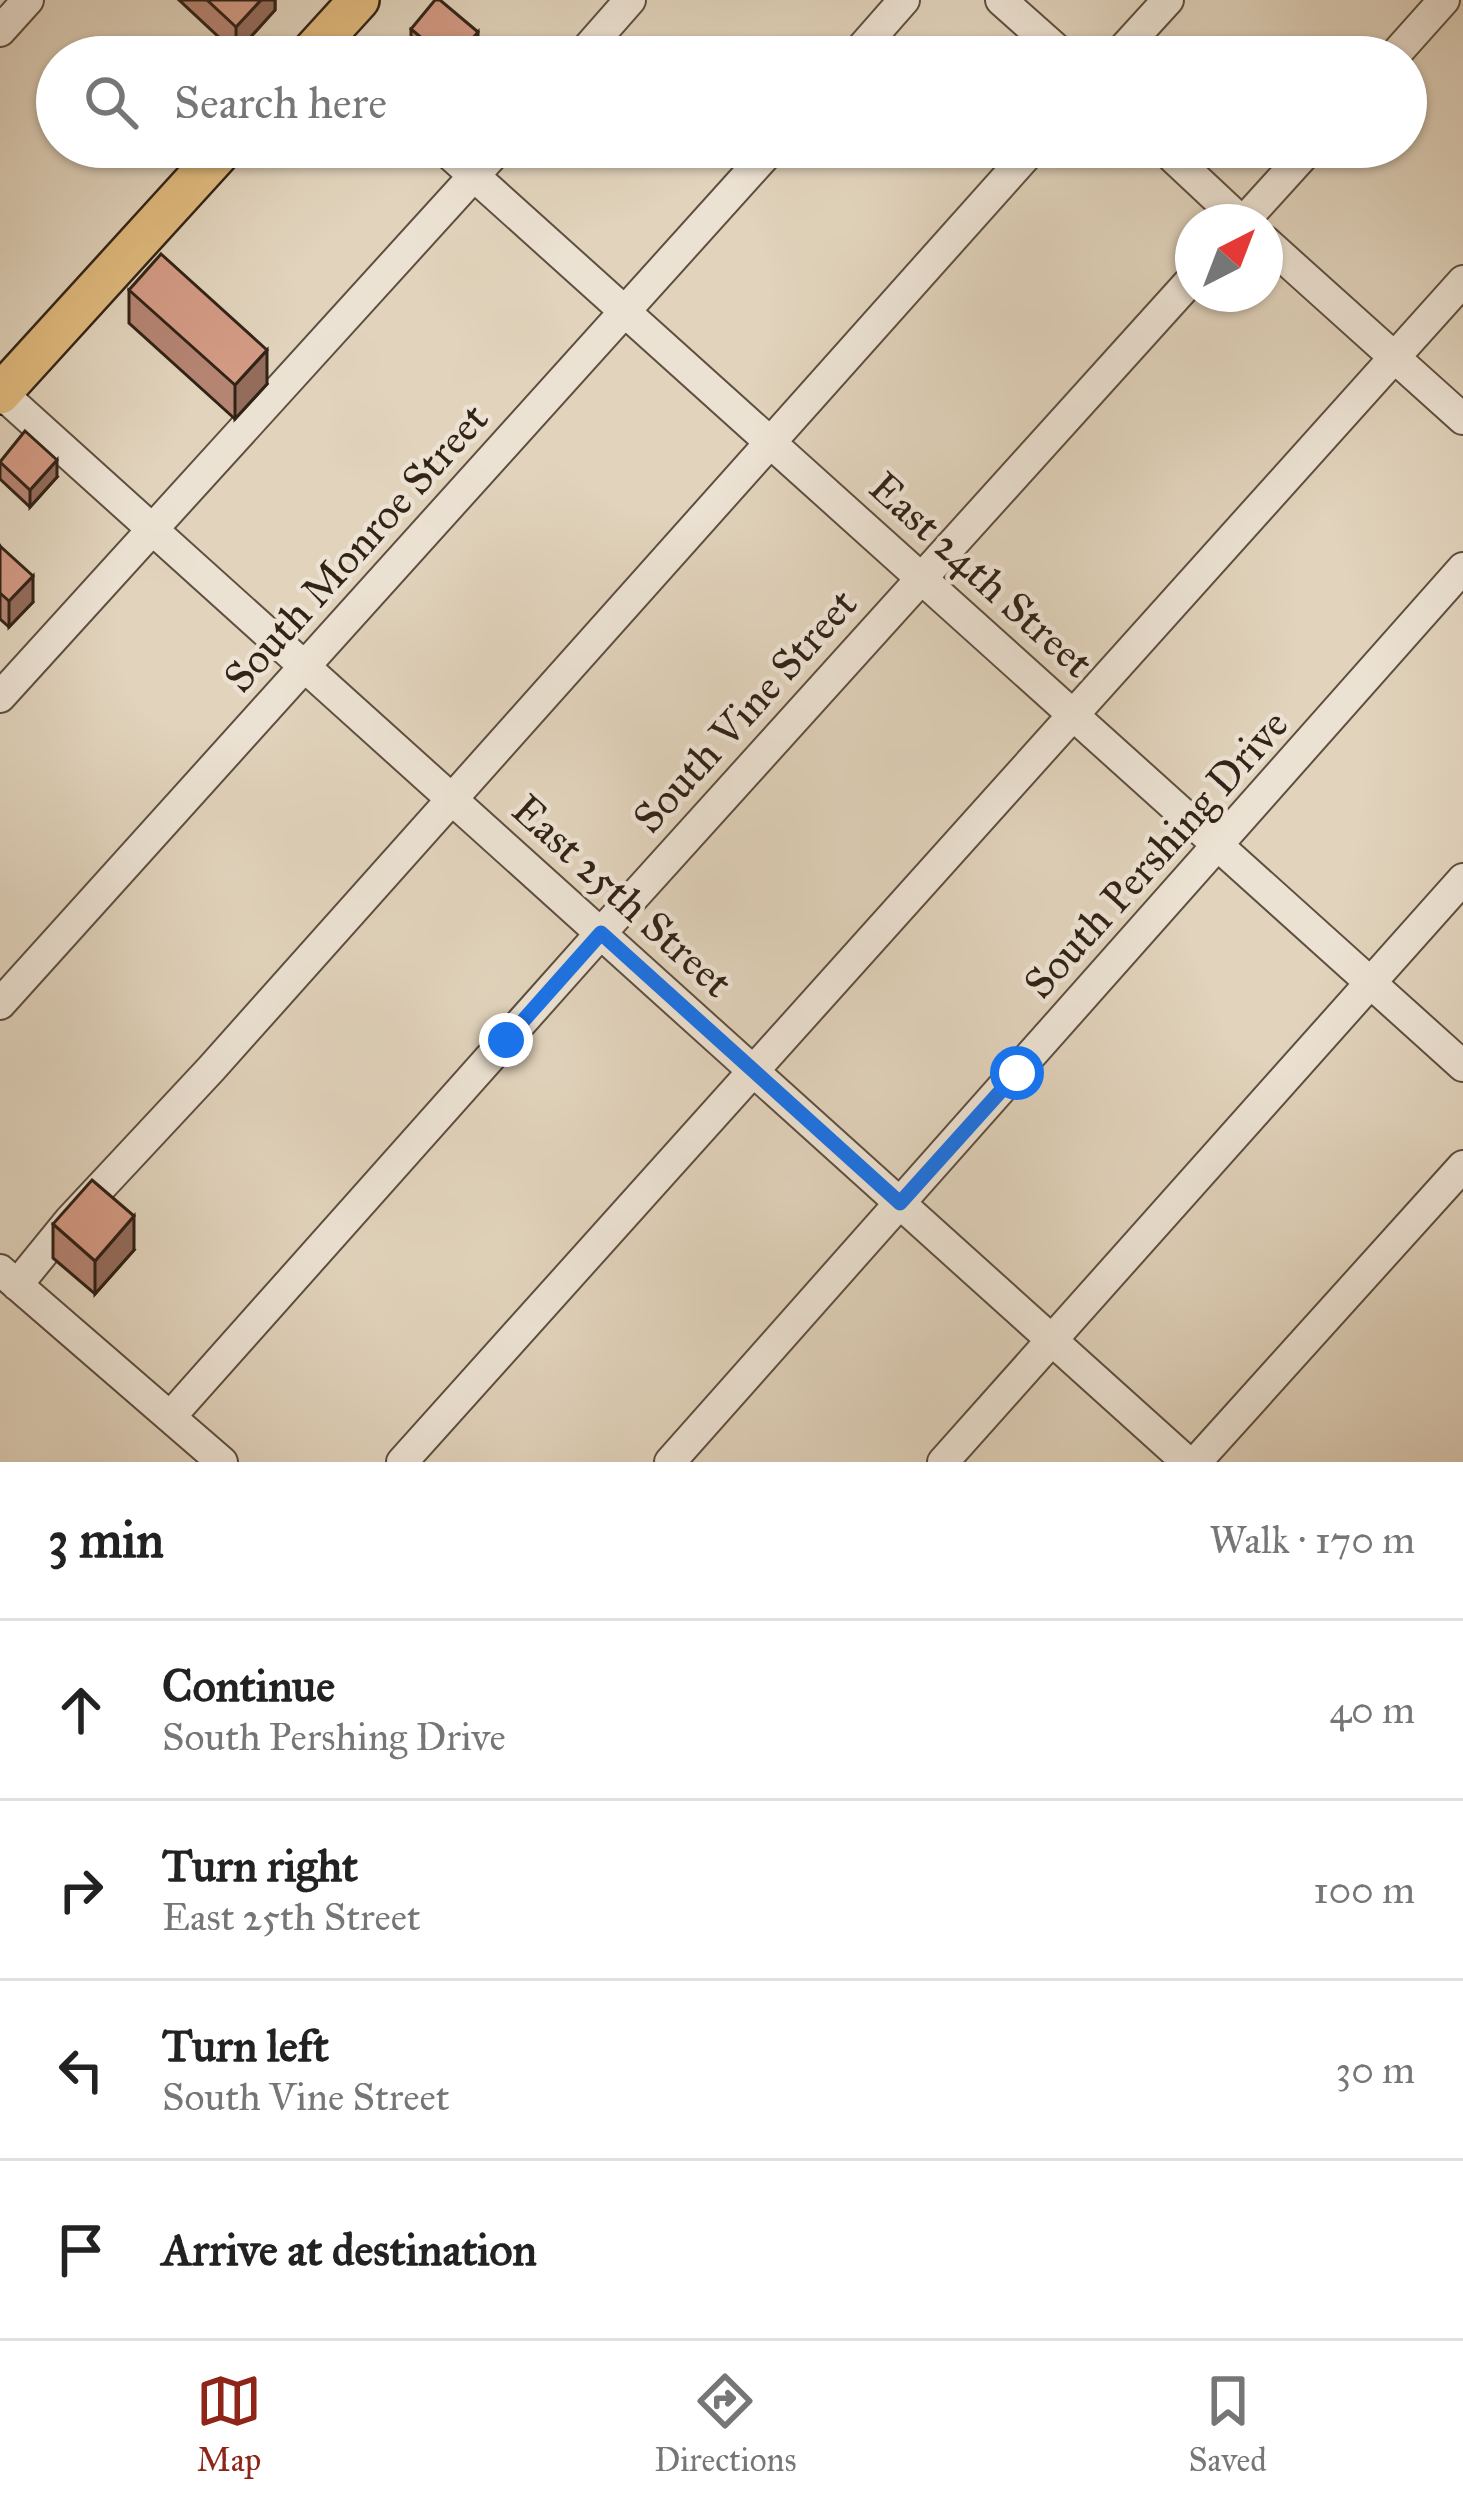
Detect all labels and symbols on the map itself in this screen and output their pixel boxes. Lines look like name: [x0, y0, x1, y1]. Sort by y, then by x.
north arrow: [1175, 204, 1283, 312]
street label: South Monroe Street: [213, 393, 499, 703]
street label: East 24th Street: [859, 461, 1104, 689]
street label: South Vine Street: [622, 578, 868, 843]
street label: South Pershing Drive: [1013, 699, 1299, 1009]
street label: East 25th Street: [501, 783, 743, 1009]
route end: [479, 1013, 533, 1067]
route start: [990, 1046, 1044, 1100]

